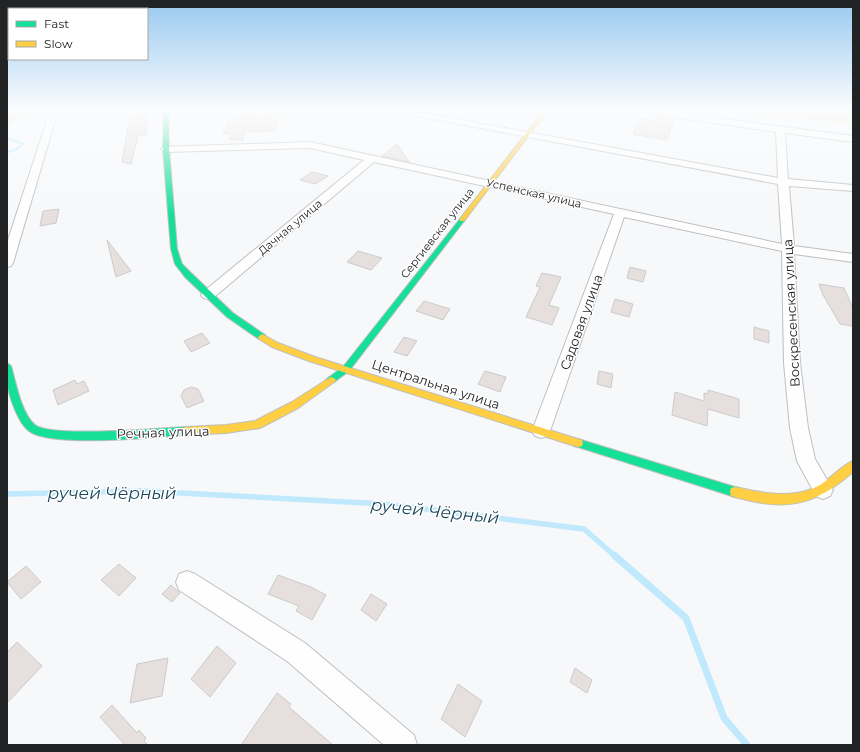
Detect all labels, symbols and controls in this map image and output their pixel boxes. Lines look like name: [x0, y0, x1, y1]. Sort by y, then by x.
legend: [8, 8, 148, 60]
text: Fast: [44, 16, 69, 31]
text: Slow: [44, 36, 73, 51]
street label: Успенская улица: [485, 175, 583, 211]
street label: Сергиевская улица: [397, 185, 477, 281]
street label: Дачная улица: [255, 196, 325, 258]
street label: Воскресенская улица: [779, 239, 803, 387]
street label: Садовая улица: [556, 272, 606, 372]
street label: Центральная улица: [370, 356, 502, 412]
street label: Речная улица: [116, 422, 210, 442]
water label: ручей Чёрный: [47, 483, 177, 503]
water label: ручей Чёрный: [370, 494, 500, 528]

